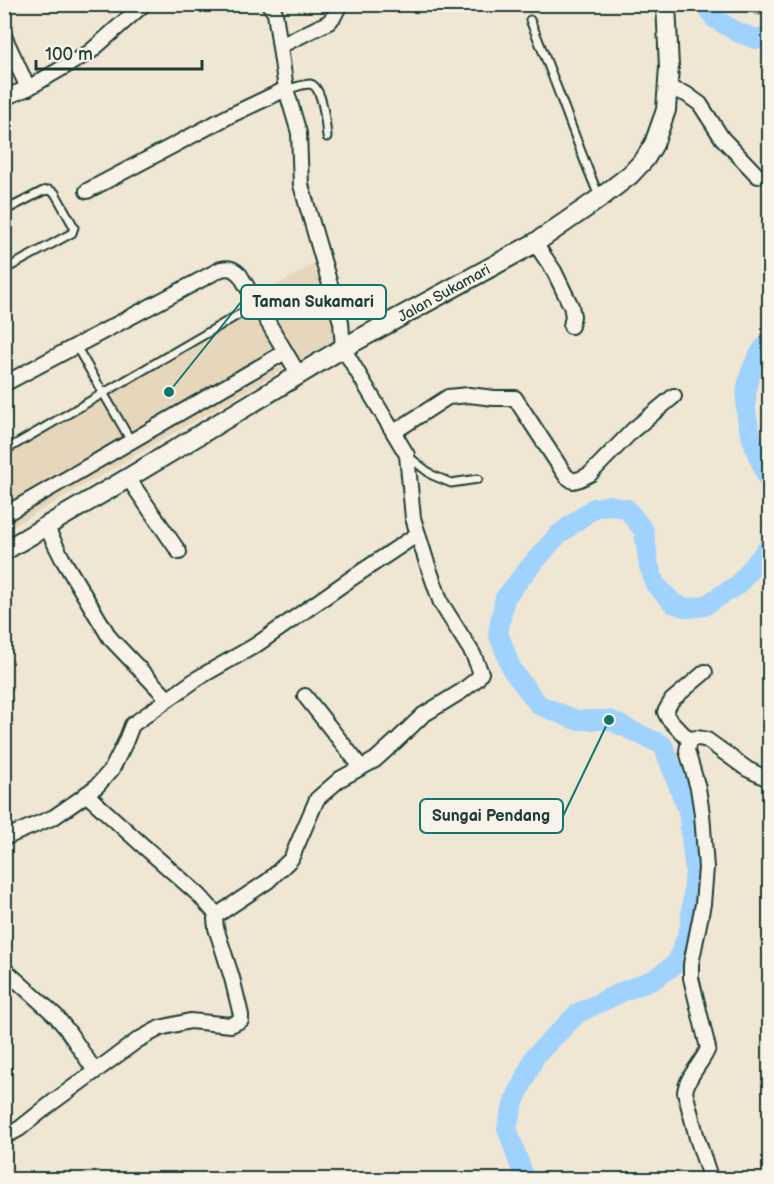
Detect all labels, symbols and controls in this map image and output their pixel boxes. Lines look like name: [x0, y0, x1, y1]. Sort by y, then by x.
scale bar: [36, 33, 202, 71]
text: 100 m: [45, 44, 93, 65]
street label: Jalan Sukamari: [395, 260, 494, 327]
callout: Taman Sukamari: [241, 285, 386, 319]
text: Taman Sukamari: [252, 293, 374, 312]
callout: Sungai Pendang: [420, 799, 563, 833]
text: Sungai Pendang: [432, 807, 550, 826]

